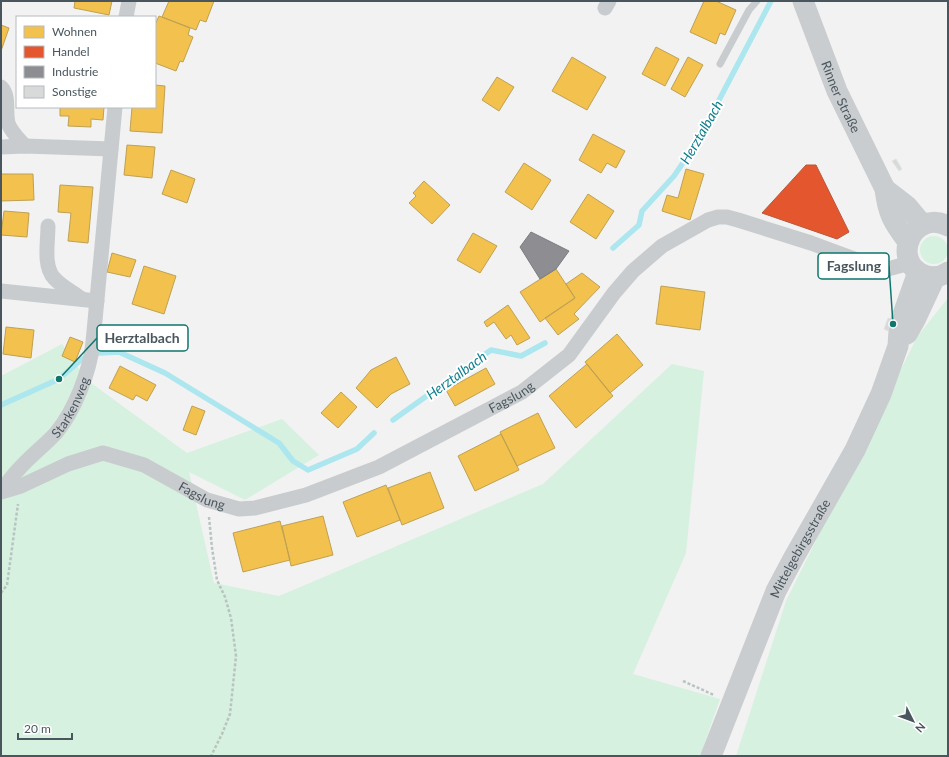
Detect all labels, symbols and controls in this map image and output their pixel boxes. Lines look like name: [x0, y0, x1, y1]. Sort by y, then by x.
legend: [16, 16, 156, 108]
text: Wohnen: [52, 24, 97, 39]
text: Handel: [52, 44, 90, 59]
street label: Rinner Straße: [818, 58, 864, 135]
text: Industrie: [52, 64, 98, 79]
text: Sonstige: [52, 84, 97, 99]
water label: Herztalbach: [676, 97, 726, 167]
callout: Fagslung: [818, 253, 889, 279]
text: Fagslung: [827, 257, 882, 274]
callout: Herztalbach: [97, 325, 188, 351]
text: Herztalbach: [104, 329, 180, 346]
water label: Herztalbach: [422, 347, 490, 403]
street label: Starkenweg: [48, 374, 93, 441]
street label: Fagslung: [486, 378, 537, 416]
street label: Fagslung: [176, 478, 227, 513]
street label: Mittelgebirgsstraße: [766, 496, 834, 600]
north arrow: [893, 701, 933, 741]
scale bar: [18, 715, 72, 741]
text: 20 m: [24, 721, 51, 736]
text: N: [913, 721, 928, 736]

